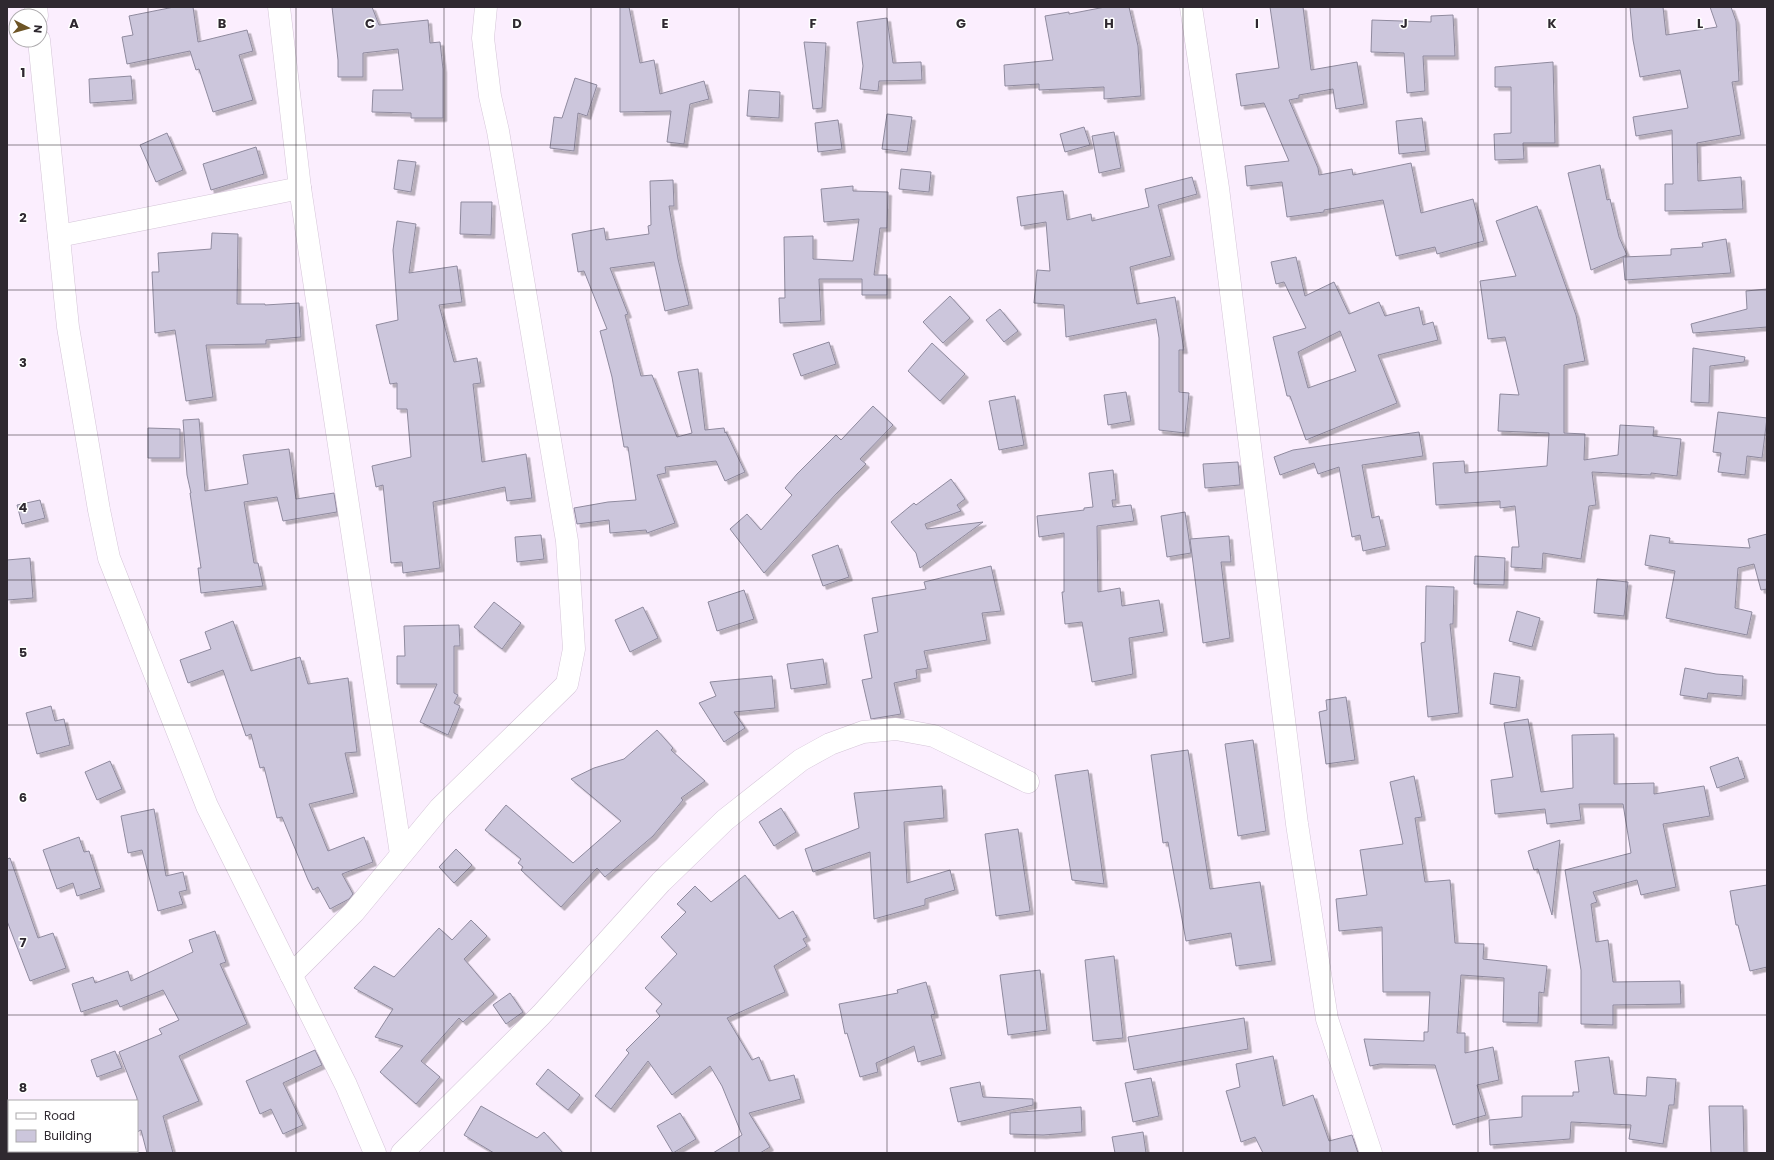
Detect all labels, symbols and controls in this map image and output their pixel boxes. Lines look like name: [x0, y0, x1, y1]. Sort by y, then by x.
north arrow: [8, 8, 48, 48]
text: A: [69, 14, 79, 33]
text: B: [218, 14, 227, 33]
text: C: [365, 14, 375, 33]
text: D: [512, 14, 522, 33]
text: E: [661, 14, 669, 33]
text: F: [809, 14, 817, 33]
text: G: [956, 14, 966, 33]
text: H: [1104, 14, 1114, 33]
text: I: [1255, 14, 1259, 33]
text: J: [1400, 14, 1408, 33]
text: K: [1547, 14, 1557, 33]
text: L: [1697, 14, 1703, 33]
text: N: [30, 24, 46, 34]
text: 1: [21, 63, 25, 82]
text: 2: [19, 208, 27, 227]
text: 3: [19, 353, 27, 372]
text: 4: [19, 498, 28, 517]
text: 5: [19, 643, 27, 662]
text: 6: [19, 788, 27, 807]
text: 7: [20, 933, 27, 952]
text: 8: [19, 1078, 27, 1097]
legend: [8, 1100, 138, 1152]
text: Road: [44, 1107, 75, 1124]
text: Building: [44, 1127, 92, 1144]

